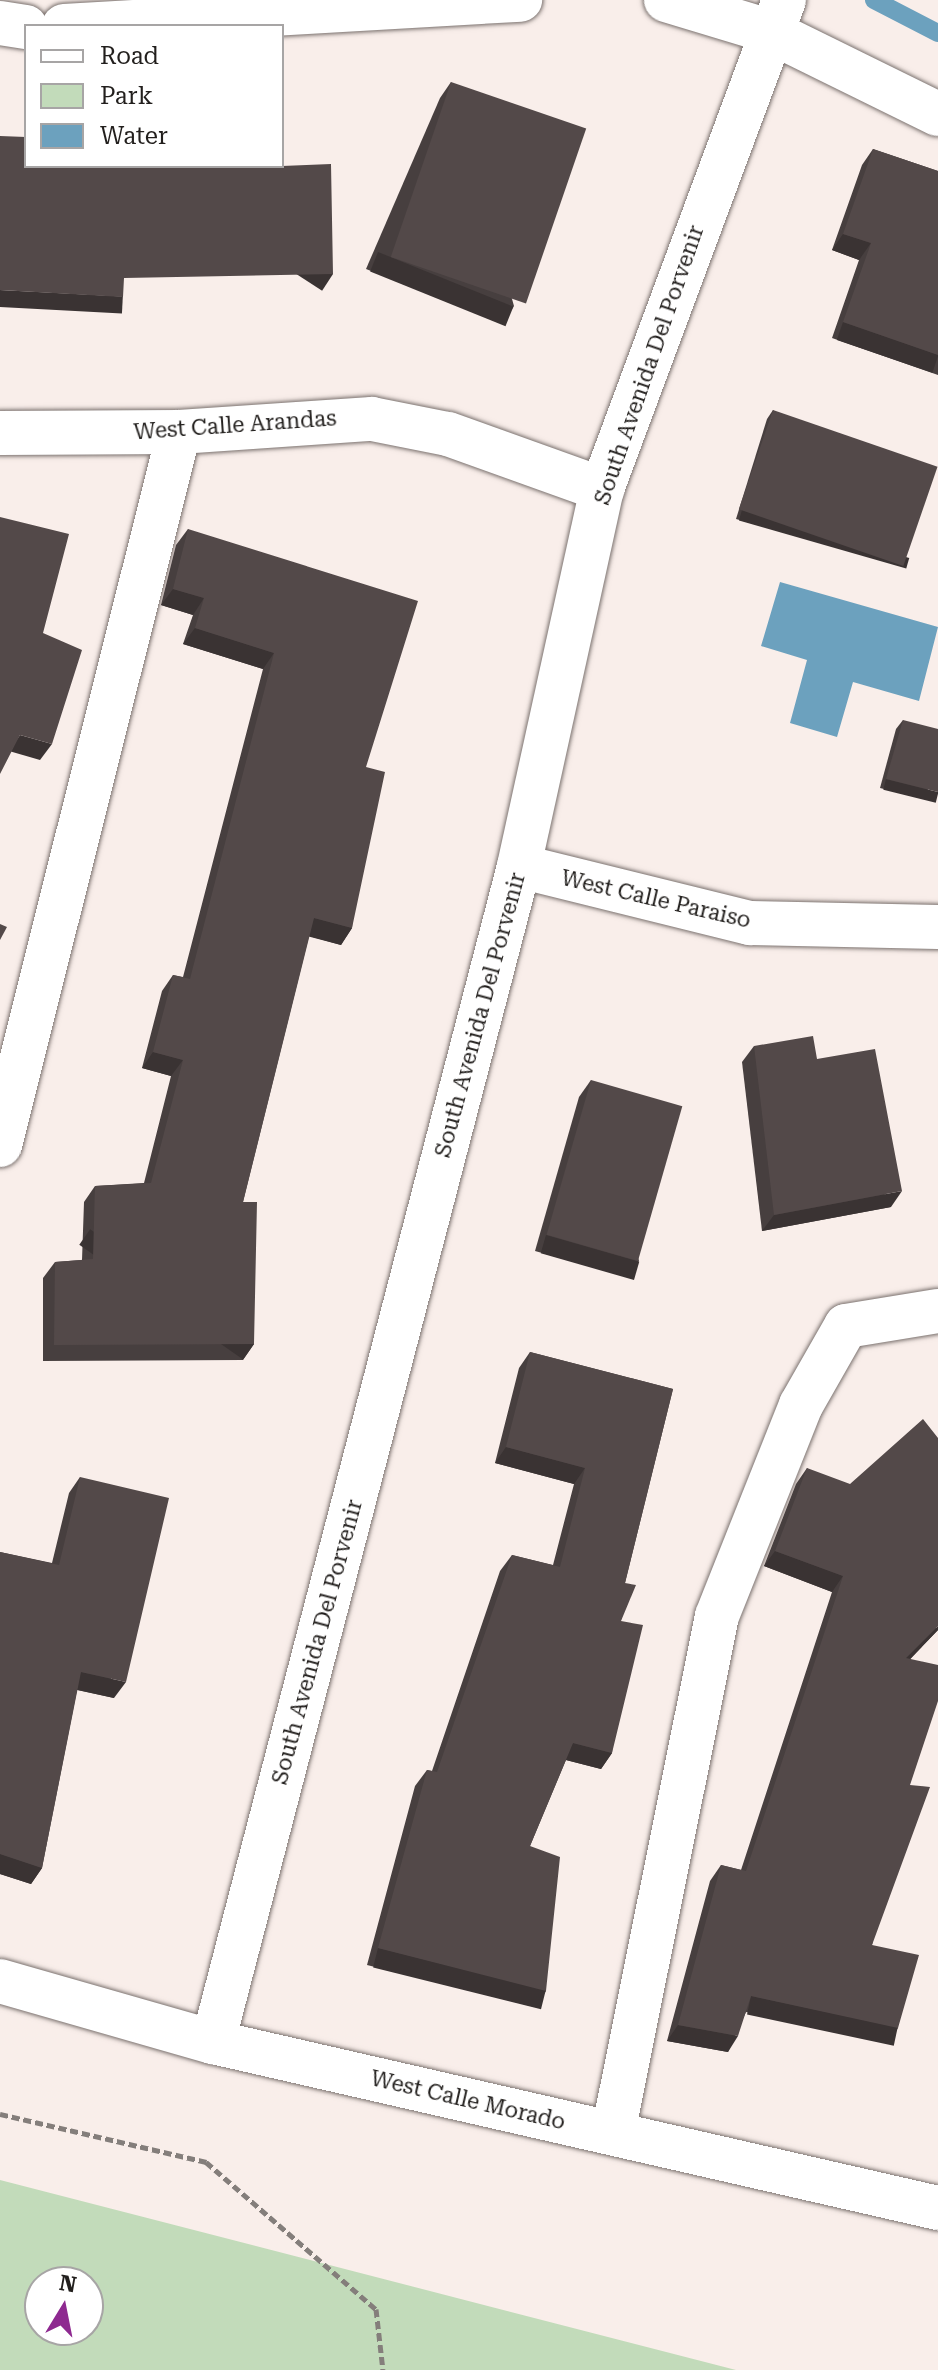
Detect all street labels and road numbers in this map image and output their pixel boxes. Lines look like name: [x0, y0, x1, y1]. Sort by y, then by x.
street label: South Avenida Del Porvenir: [589, 222, 709, 508]
street label: West Calle Arandas: [133, 405, 337, 445]
street label: West Calle Paraiso: [559, 864, 753, 934]
street label: South Avenida Del Porvenir: [429, 870, 531, 1160]
street label: South Avenida Del Porvenir: [266, 1497, 368, 1787]
street label: West Calle Morado: [368, 2065, 568, 2135]

